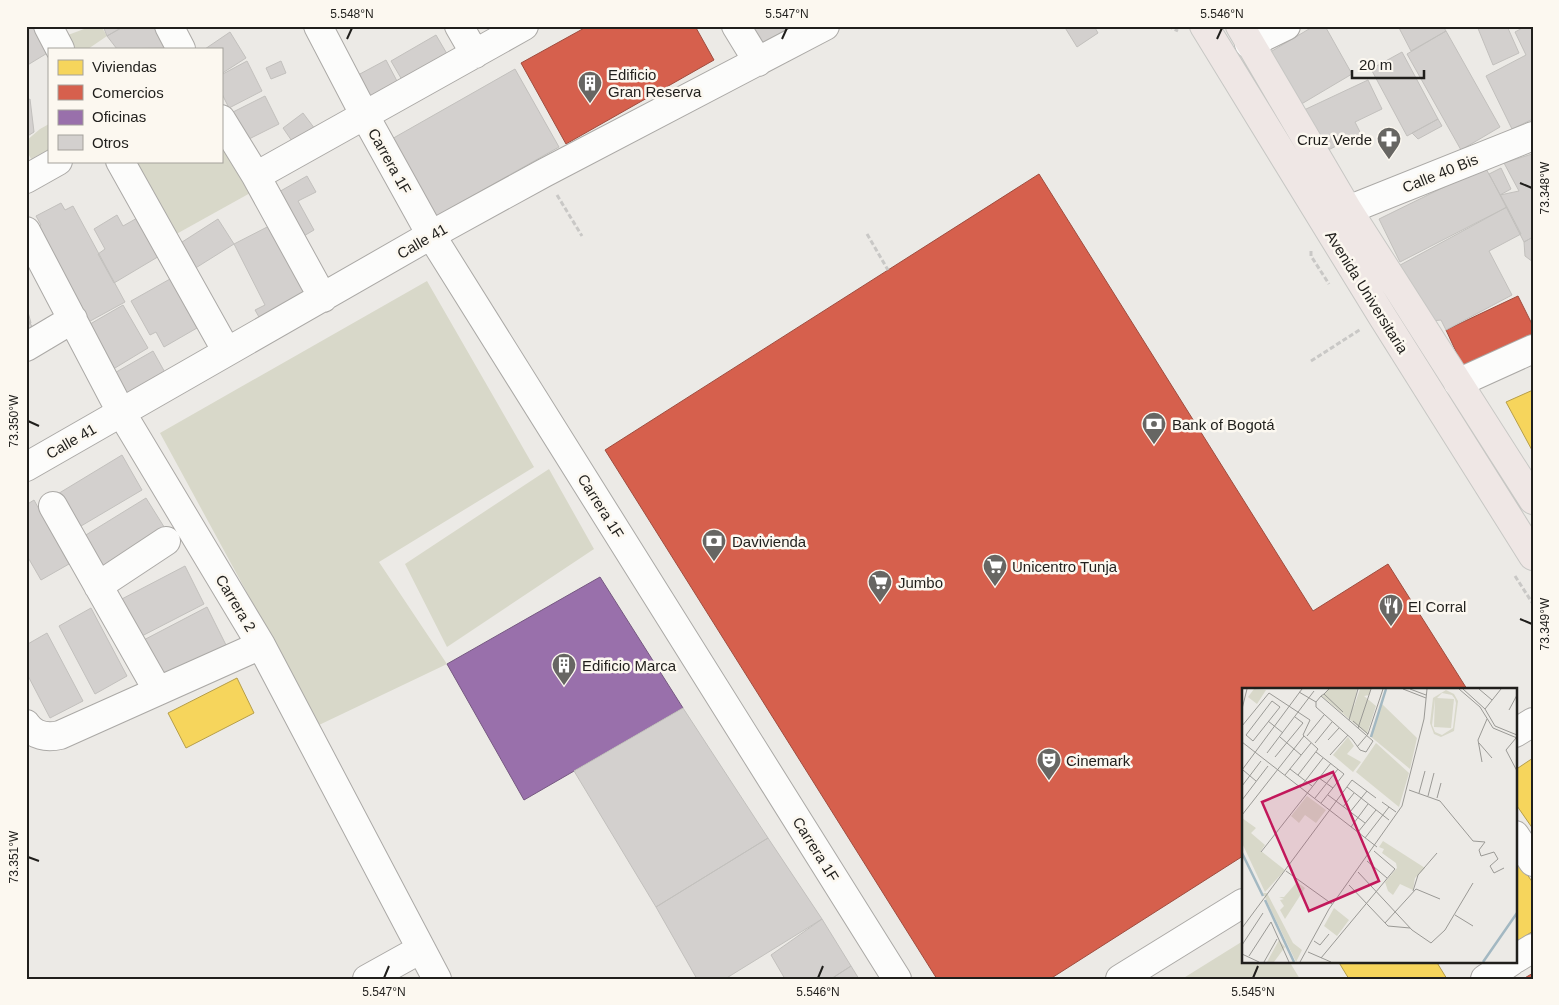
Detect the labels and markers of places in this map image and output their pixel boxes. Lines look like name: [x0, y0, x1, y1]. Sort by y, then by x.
place label: Edificio Gran Reserva: [608, 66, 702, 100]
building icon: Edificio Gran Reserva: [577, 70, 603, 104]
pharmacy icon: Cruz Verde: [1376, 126, 1402, 160]
place label: Cruz Verde: [1297, 131, 1372, 148]
bank icon: Bank of Bogotá: [1141, 411, 1167, 445]
place label: Bank of Bogotá: [1172, 416, 1275, 433]
bank icon: Davivienda: [701, 528, 727, 562]
place label: Davivienda: [732, 533, 807, 550]
supermarket icon: Unicentro Tunja: [982, 553, 1008, 587]
place label: Unicentro Tunja: [1012, 558, 1118, 575]
supermarket icon: Jumbo: [867, 569, 893, 603]
place label: Jumbo: [898, 574, 943, 591]
restaurant icon: El Corral: [1378, 593, 1404, 627]
place label: El Corral: [1408, 598, 1466, 615]
building icon: Edificio Marca: [551, 652, 577, 686]
place label: Edificio Marca: [582, 657, 677, 674]
theatre icon: Cinemark: [1036, 747, 1062, 781]
place label: Cinemark: [1066, 752, 1131, 769]

